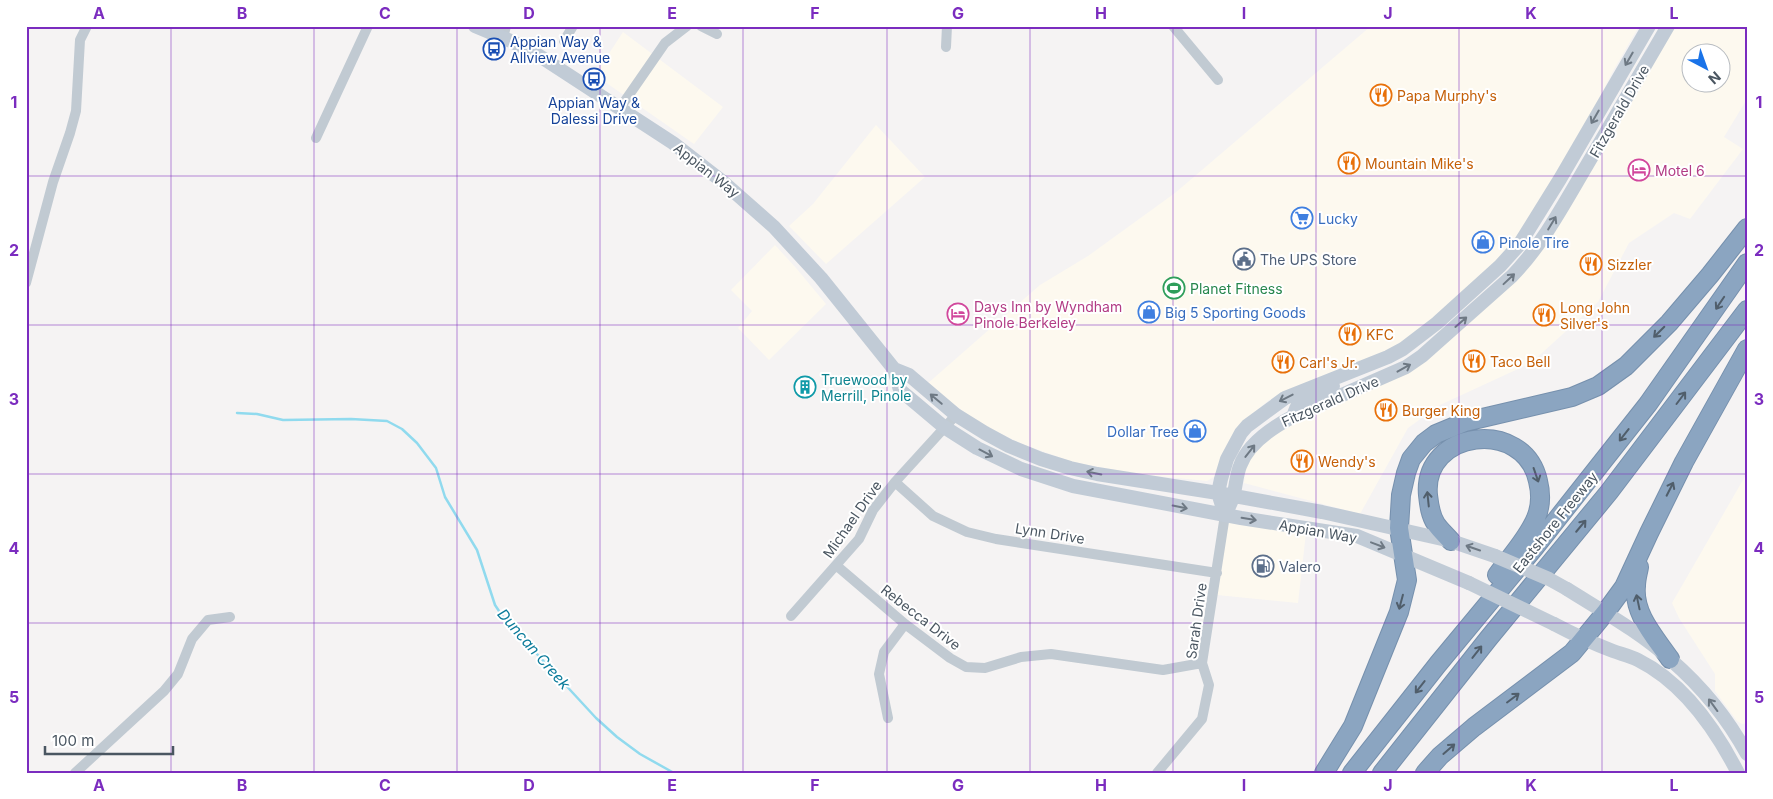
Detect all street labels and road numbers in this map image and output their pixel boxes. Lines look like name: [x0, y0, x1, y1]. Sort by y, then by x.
street label: Fitzgerald Drive: [1586, 62, 1652, 160]
street label: Appian Way: [671, 139, 743, 201]
street label: Fitzgerald Drive: [1279, 372, 1381, 430]
street label: Eastshore Freeway: [1509, 468, 1601, 576]
street label: Michael Drive: [819, 477, 885, 561]
street label: Appian Way: [1278, 516, 1358, 546]
street label: Lynn Drive: [1014, 519, 1086, 547]
street label: Rebecca Drive: [878, 581, 964, 653]
street label: Sarah Drive: [1182, 582, 1210, 660]

